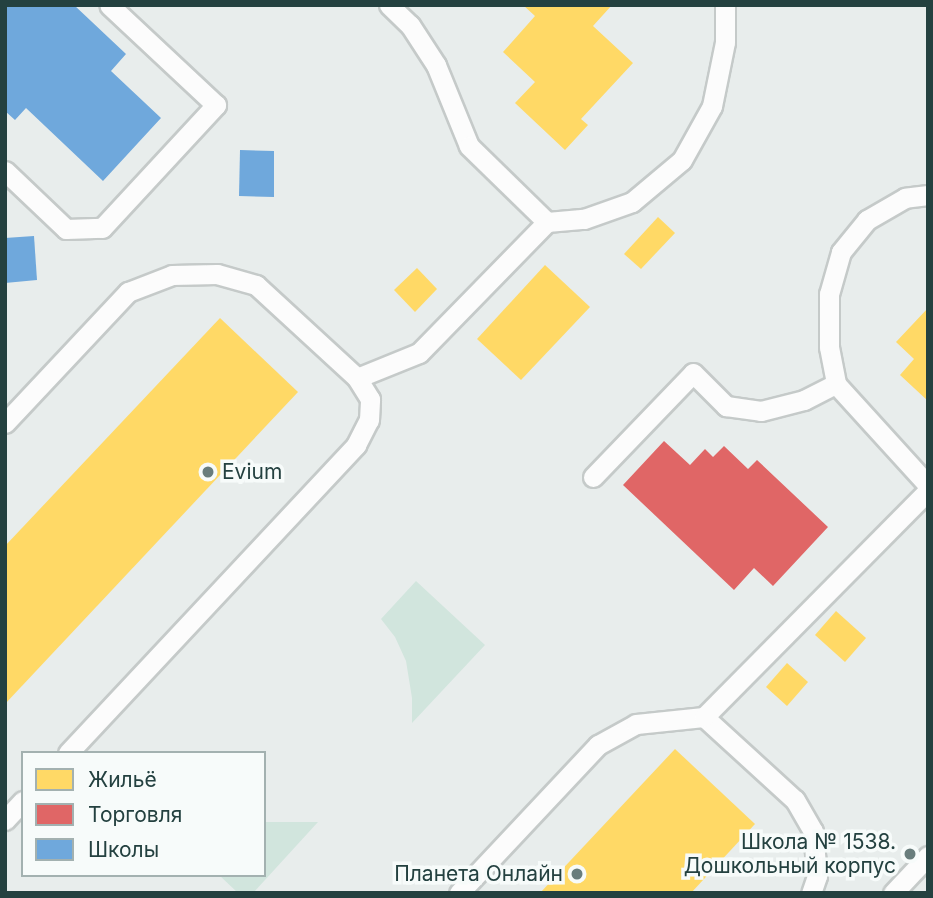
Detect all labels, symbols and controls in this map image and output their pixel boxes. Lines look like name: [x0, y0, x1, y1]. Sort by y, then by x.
place label: Evium: [222, 459, 282, 485]
marker: Evium: [200, 464, 216, 480]
legend: [21, 751, 266, 877]
text: Жильё: [88, 767, 157, 792]
text: Торговля: [88, 802, 182, 827]
place label: Школа № 1538. Дошкольный корпус: [684, 829, 896, 879]
text: Школы: [88, 837, 159, 862]
marker: Школа № 1538. Дошкольный корпус: [902, 846, 918, 862]
place label: Планета Онлайн: [394, 861, 563, 887]
marker: Планета Онлайн: [569, 866, 585, 882]

